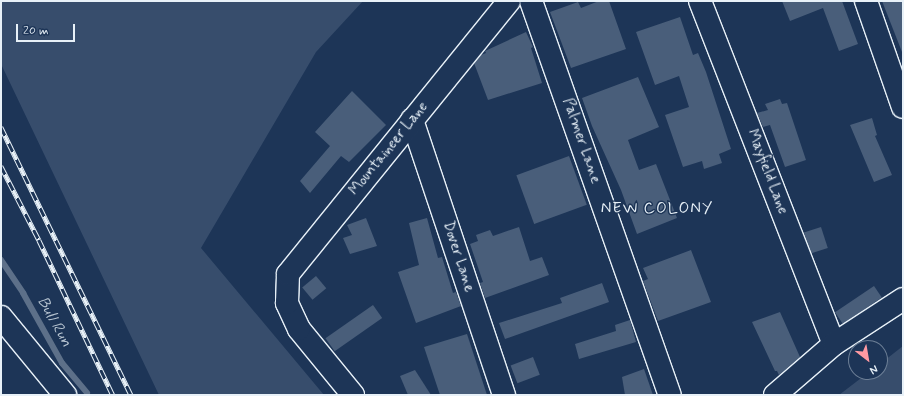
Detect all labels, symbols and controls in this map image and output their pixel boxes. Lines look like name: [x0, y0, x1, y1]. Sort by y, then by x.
scale bar: [18, 16, 77, 42]
text: 20 m: [23, 23, 49, 39]
street label: Mountaineer Lane: [345, 98, 433, 200]
street label: Palmer Lane: [559, 98, 603, 184]
street label: Mayfield Lane: [742, 126, 792, 218]
district label: NEW COLONY: [602, 199, 712, 219]
street label: Dover Lane: [438, 220, 478, 294]
water label: Bull Run: [32, 293, 76, 351]
north arrow: [848, 340, 888, 380]
text: N: [867, 362, 880, 377]

